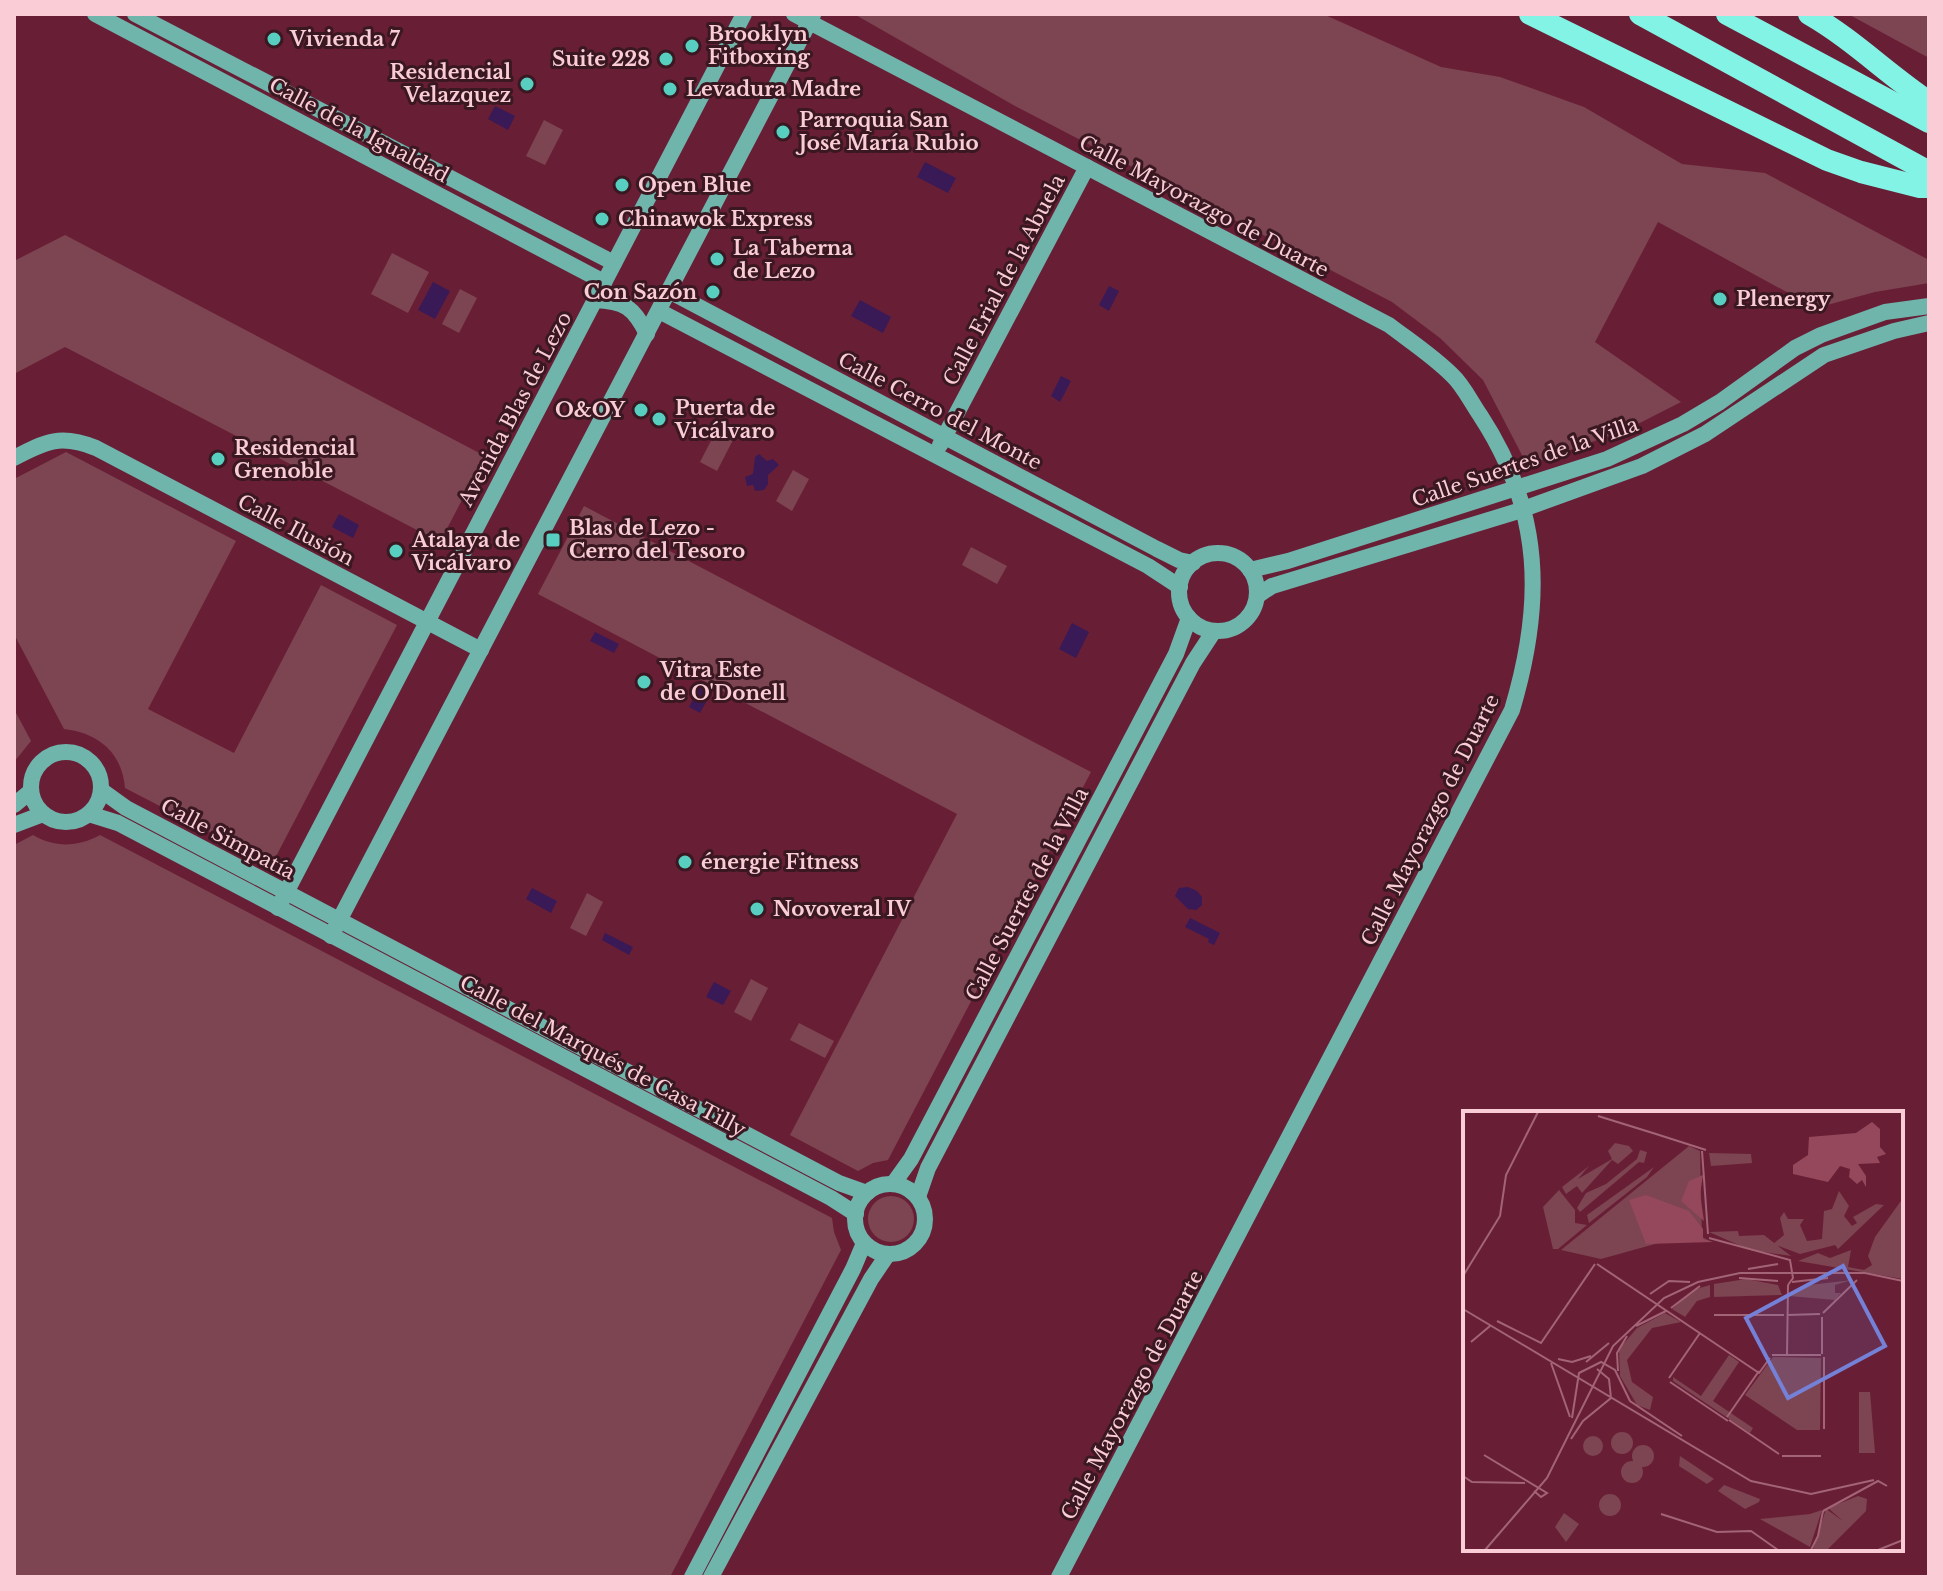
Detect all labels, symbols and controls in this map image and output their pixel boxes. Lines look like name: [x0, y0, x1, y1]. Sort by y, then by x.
place label: Brooklyn Fitboxing: [708, 22, 811, 69]
place label: Vivienda 7: [289, 27, 400, 51]
marker: Vivienda 7: [265, 30, 283, 48]
marker: Brooklyn Fitboxing: [683, 37, 701, 55]
place label: Suite 228: [552, 47, 650, 71]
marker: Suite 228: [657, 50, 675, 68]
place label: Residencial Velazquez: [389, 60, 511, 107]
street label: Calle de la Igualdad: [265, 72, 453, 188]
marker: Residencial Velazquez: [518, 75, 536, 93]
place label: Levadura Madre: [686, 77, 861, 101]
marker: Levadura Madre: [661, 80, 679, 98]
place label: Parroquia San José María Rubio: [795, 108, 979, 155]
marker: Parroquia San José María Rubio: [774, 123, 792, 141]
street label: Calle Mayorazgo de Duarte: [1075, 130, 1333, 282]
street label: Calle Erial de la Abuela: [938, 170, 1070, 390]
place label: Open Blue: [638, 173, 751, 197]
marker: Open Blue: [613, 176, 631, 194]
place label: Chinawok Express: [618, 207, 813, 231]
marker: Chinawok Express: [593, 210, 611, 228]
place label: La Taberna de Lezo: [733, 236, 853, 283]
marker: La Taberna de Lezo: [708, 250, 726, 268]
place label: Con Sazón: [584, 280, 697, 304]
marker: Con Sazón: [704, 283, 722, 301]
place label: Plenergy: [1736, 287, 1832, 311]
marker: Plenergy: [1711, 290, 1729, 308]
street label: Avenida Blas de Lezo: [453, 308, 577, 511]
street label: Calle Cerro del Monte: [834, 347, 1046, 475]
place label: Puerta de Vicálvaro: [674, 396, 775, 443]
place label: O&OY: [555, 398, 626, 422]
marker: O&OY: [632, 401, 650, 419]
marker: Puerta de Vicálvaro: [650, 410, 668, 428]
street label: Calle Suertes de la Villa: [1409, 412, 1642, 512]
place label: Residencial Grenoble: [234, 436, 356, 483]
marker: Residencial Grenoble: [209, 450, 227, 468]
street label: Calle Ilusión: [234, 489, 358, 571]
place label: Blas de Lezo - Cerro del Tesoro: [569, 516, 745, 563]
place label: Atalaya de Vicálvaro: [411, 528, 520, 575]
marker: Blas de Lezo - Cerro del Tesoro: [544, 531, 562, 549]
marker: Atalaya de Vicálvaro: [387, 542, 405, 560]
place label: Vitra Este de O'Donell: [659, 658, 786, 705]
marker: Vitra Este de O'Donell: [635, 673, 653, 691]
street label: Calle Mayorazgo de Duarte: [1356, 690, 1504, 950]
street label: Calle Suertes de la Villa: [961, 783, 1094, 1005]
street label: Calle Simpatía: [157, 794, 300, 885]
place label: énergie Fitness: [701, 850, 859, 874]
marker: énergie Fitness: [676, 853, 694, 871]
place label: Novoveral IV: [773, 897, 912, 921]
marker: Novoveral IV: [748, 900, 766, 918]
street label: Calle del Marqués de Casa Tilly: [456, 970, 750, 1142]
inset map: [1463, 1111, 1903, 1551]
street label: Calle Mayorazgo de Duarte: [1056, 1266, 1208, 1524]

